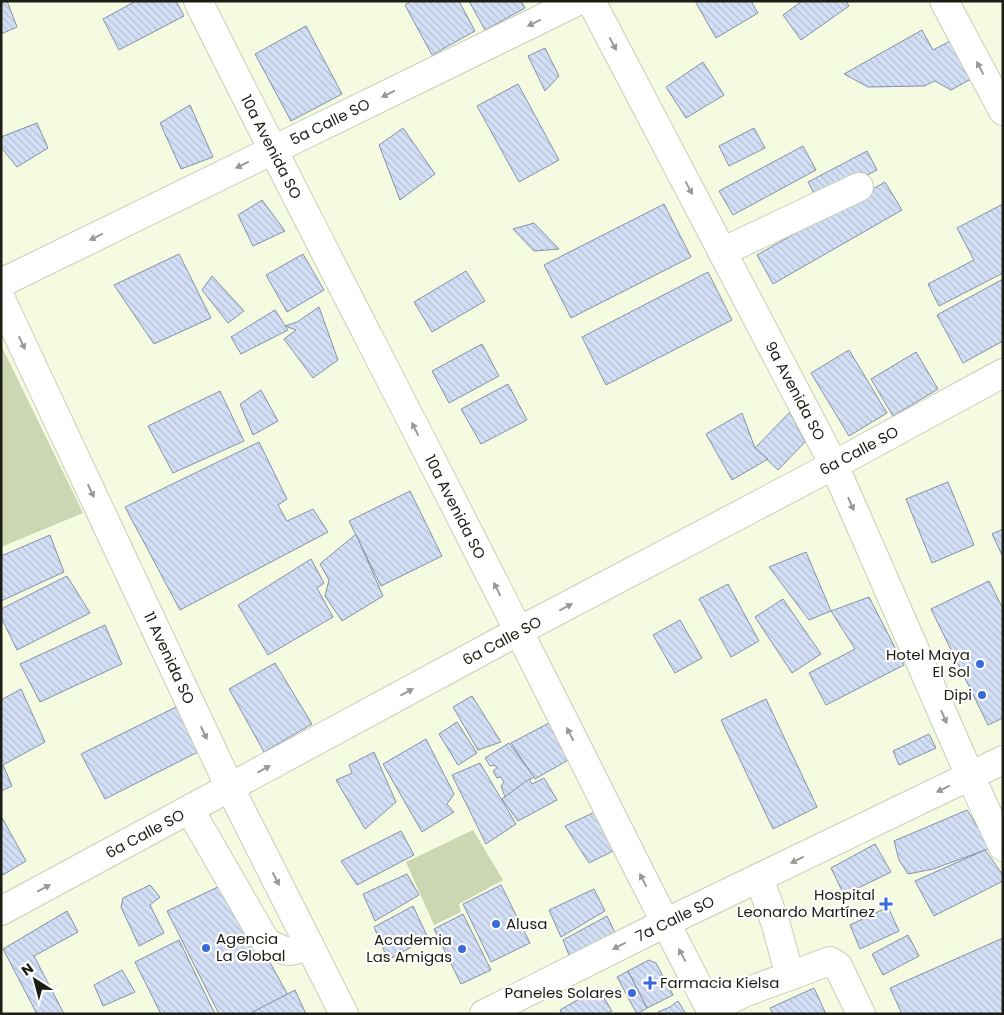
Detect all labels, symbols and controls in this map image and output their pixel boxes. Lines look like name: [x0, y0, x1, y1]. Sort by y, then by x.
one-way arrow: [527, 19, 541, 27]
one-way arrow: [609, 37, 617, 52]
one-way arrow: [976, 61, 984, 75]
one-way arrow: [381, 90, 395, 98]
street label: 10a Avenida SO: [236, 91, 307, 203]
street label: 5a Calle SO: [286, 93, 373, 150]
one-way arrow: [235, 161, 249, 169]
one-way arrow: [684, 182, 693, 195]
one-way arrow: [89, 233, 103, 241]
one-way arrow: [18, 336, 26, 350]
street label: 9a Avenida SO: [760, 337, 831, 444]
street label: 6a Calle SO: [816, 421, 902, 480]
one-way arrow: [411, 422, 419, 436]
street label: 10a Avenida SO: [420, 451, 491, 563]
one-way arrow: [86, 483, 95, 498]
one-way arrow: [848, 497, 856, 511]
one-way arrow: [493, 582, 501, 597]
one-way arrow: [558, 603, 573, 611]
street label: 11 Avenida SO: [139, 608, 200, 708]
street label: 6a Calle SO: [459, 611, 545, 670]
place label: Hotel Maya El Sol: [886, 644, 970, 682]
marker: Hotel Maya El Sol: [974, 658, 986, 670]
place label: Dipi: [944, 684, 972, 705]
one-way arrow: [400, 688, 414, 696]
marker: Dipi: [976, 689, 988, 701]
one-way arrow: [940, 710, 948, 724]
one-way arrow: [200, 726, 208, 740]
one-way arrow: [566, 727, 574, 742]
one-way arrow: [258, 765, 271, 774]
one-way arrow: [936, 785, 950, 793]
street label: 6a Calle SO: [102, 804, 188, 863]
one-way arrow: [790, 856, 804, 864]
one-way arrow: [272, 871, 280, 886]
one-way arrow: [639, 873, 647, 887]
one-way arrow: [37, 884, 51, 892]
place label: Hospital Leonardo Martínez: [737, 884, 875, 922]
street label: 7a Calle SO: [632, 890, 718, 947]
marker: Hospital Leonardo Martínez: [879, 897, 893, 911]
place label: Alusa: [506, 913, 547, 934]
marker: Alusa: [490, 918, 502, 930]
place label: Agencia La Global: [216, 928, 286, 966]
place label: Academia Las Amigas: [366, 929, 452, 967]
marker: Agencia La Global: [200, 942, 212, 954]
one-way arrow: [612, 942, 626, 950]
marker: Academia Las Amigas: [456, 943, 468, 955]
one-way arrow: [678, 948, 686, 962]
north arrow: [10, 955, 60, 1005]
text: N: [17, 958, 37, 981]
place label: Farmacia Kielsa: [660, 972, 779, 993]
marker: Farmacia Kielsa: [644, 977, 656, 989]
place label: Paneles Solares: [504, 982, 622, 1003]
marker: Paneles Solares: [626, 987, 638, 999]

